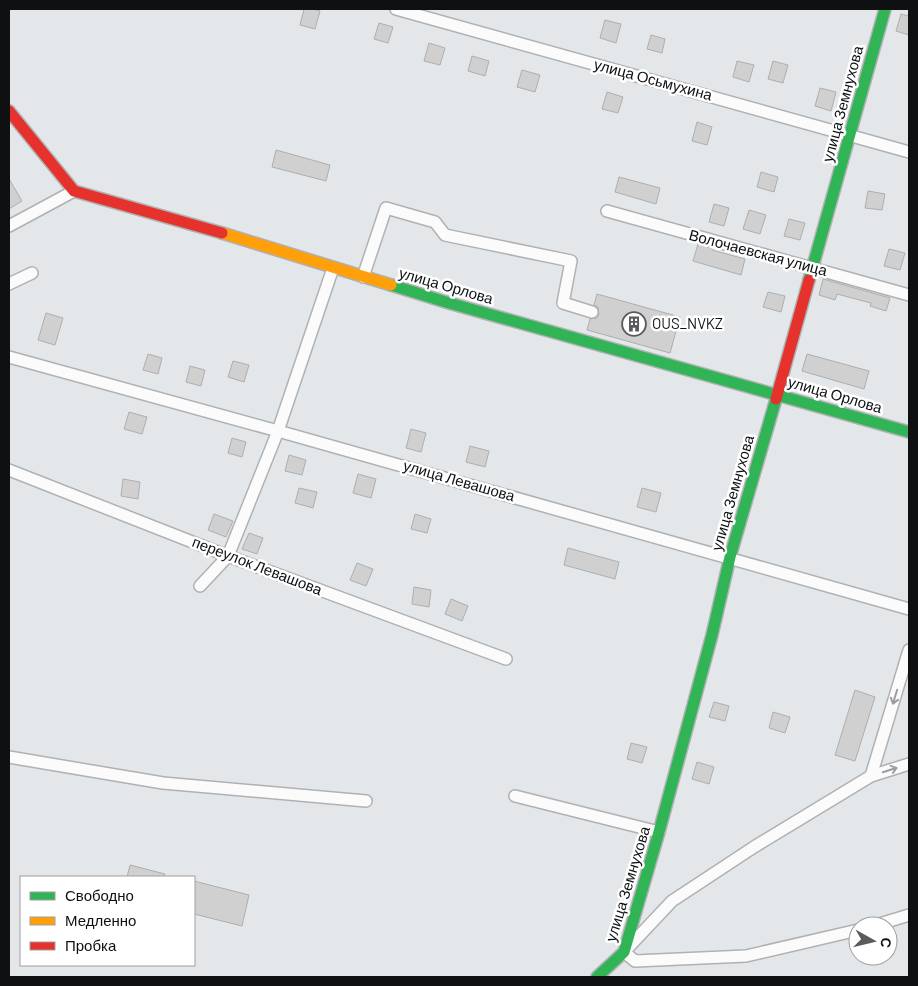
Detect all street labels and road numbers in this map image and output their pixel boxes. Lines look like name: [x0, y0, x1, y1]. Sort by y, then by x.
street label: улица Земнухова: [818, 43, 866, 164]
street label: улица Осьмухина: [592, 55, 715, 104]
street label: Волочаевская улица: [687, 225, 830, 279]
street label: улица Орлова: [397, 263, 496, 307]
street label: улица Орлова: [786, 372, 885, 416]
street label: улица Земнухова: [707, 432, 757, 553]
street label: улица Левашова: [401, 456, 518, 505]
street label: переулок Левашова: [190, 532, 326, 598]
street label: улица Земнухова: [601, 823, 653, 944]

